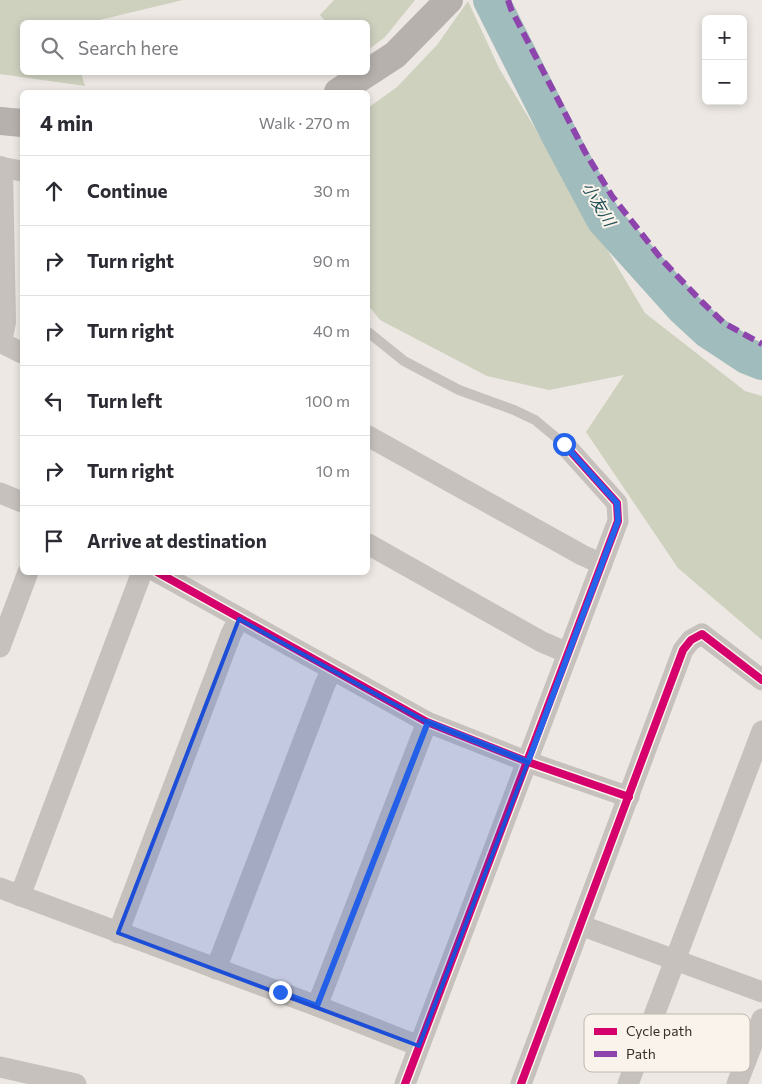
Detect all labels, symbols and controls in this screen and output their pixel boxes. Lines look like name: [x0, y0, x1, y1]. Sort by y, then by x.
map controls: [702, 15, 747, 105]
button: +: [702, 15, 747, 60]
search box: [20, 20, 370, 75]
icon: search: [38, 34, 66, 62]
text: Search here: [78, 36, 178, 59]
button: −: [702, 60, 747, 105]
text: 4 min: [40, 110, 93, 135]
text: Walk · 270 m: [259, 113, 350, 132]
icon: ahead: [40, 177, 68, 205]
water label: 小友川: [579, 178, 621, 231]
text: Continue: [87, 179, 167, 202]
text: 30 m: [313, 181, 350, 200]
icon: right: [40, 247, 68, 275]
text: Turn right: [87, 249, 174, 272]
text: 90 m: [313, 251, 350, 270]
icon: right: [40, 317, 68, 345]
text: Turn right: [87, 319, 174, 342]
text: 40 m: [313, 321, 350, 340]
icon: left: [40, 387, 68, 415]
text: Turn left: [87, 389, 162, 412]
text: 100 m: [305, 391, 350, 410]
route start: [553, 433, 576, 456]
icon: right: [40, 457, 68, 485]
text: Turn right: [87, 459, 174, 482]
text: 10 m: [316, 461, 350, 480]
icon: arrive: [40, 527, 68, 555]
text: Arrive at destination: [87, 529, 267, 552]
route end: [269, 981, 292, 1004]
legend: [584, 1014, 750, 1072]
text: Cycle path: [626, 1022, 692, 1039]
text: Path: [626, 1045, 656, 1062]

